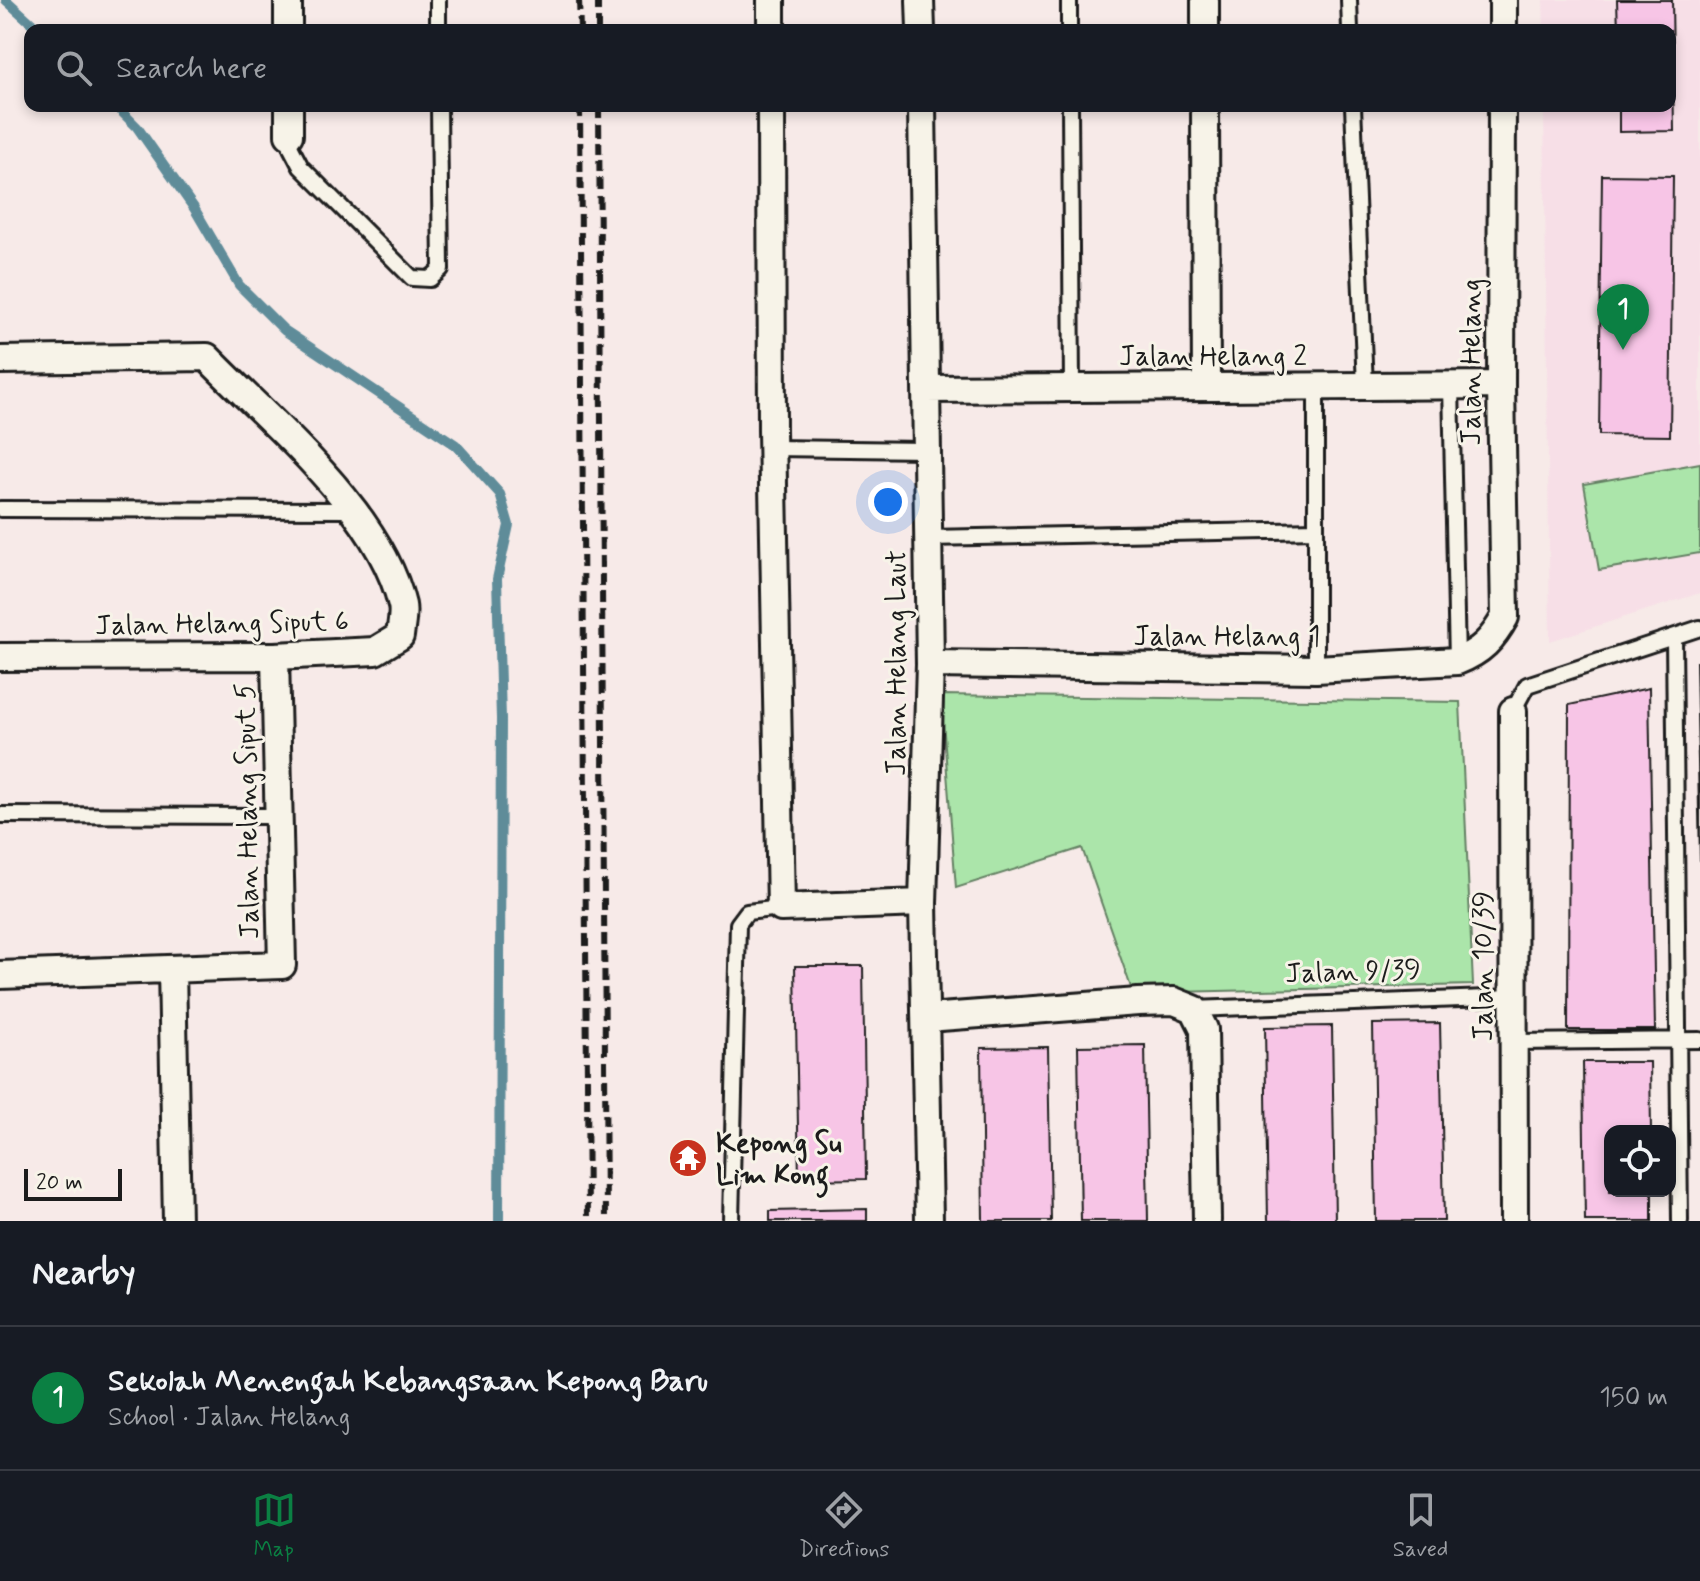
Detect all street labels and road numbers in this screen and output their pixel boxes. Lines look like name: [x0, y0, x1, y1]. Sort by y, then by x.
street label: Jalan Helang: [1454, 279, 1491, 445]
street label: Jalan Helang 2: [1119, 339, 1307, 376]
street label: Jalan Helang Laut: [879, 550, 916, 776]
street label: Jalan Helang Siput 6: [95, 604, 349, 645]
street label: Jalan Helang 1: [1134, 619, 1320, 656]
street label: Jalan Helang Siput 5: [228, 682, 269, 939]
street label: Jalan 10/39: [1466, 891, 1503, 1041]
street label: Jalan 9/39: [1285, 952, 1422, 993]

